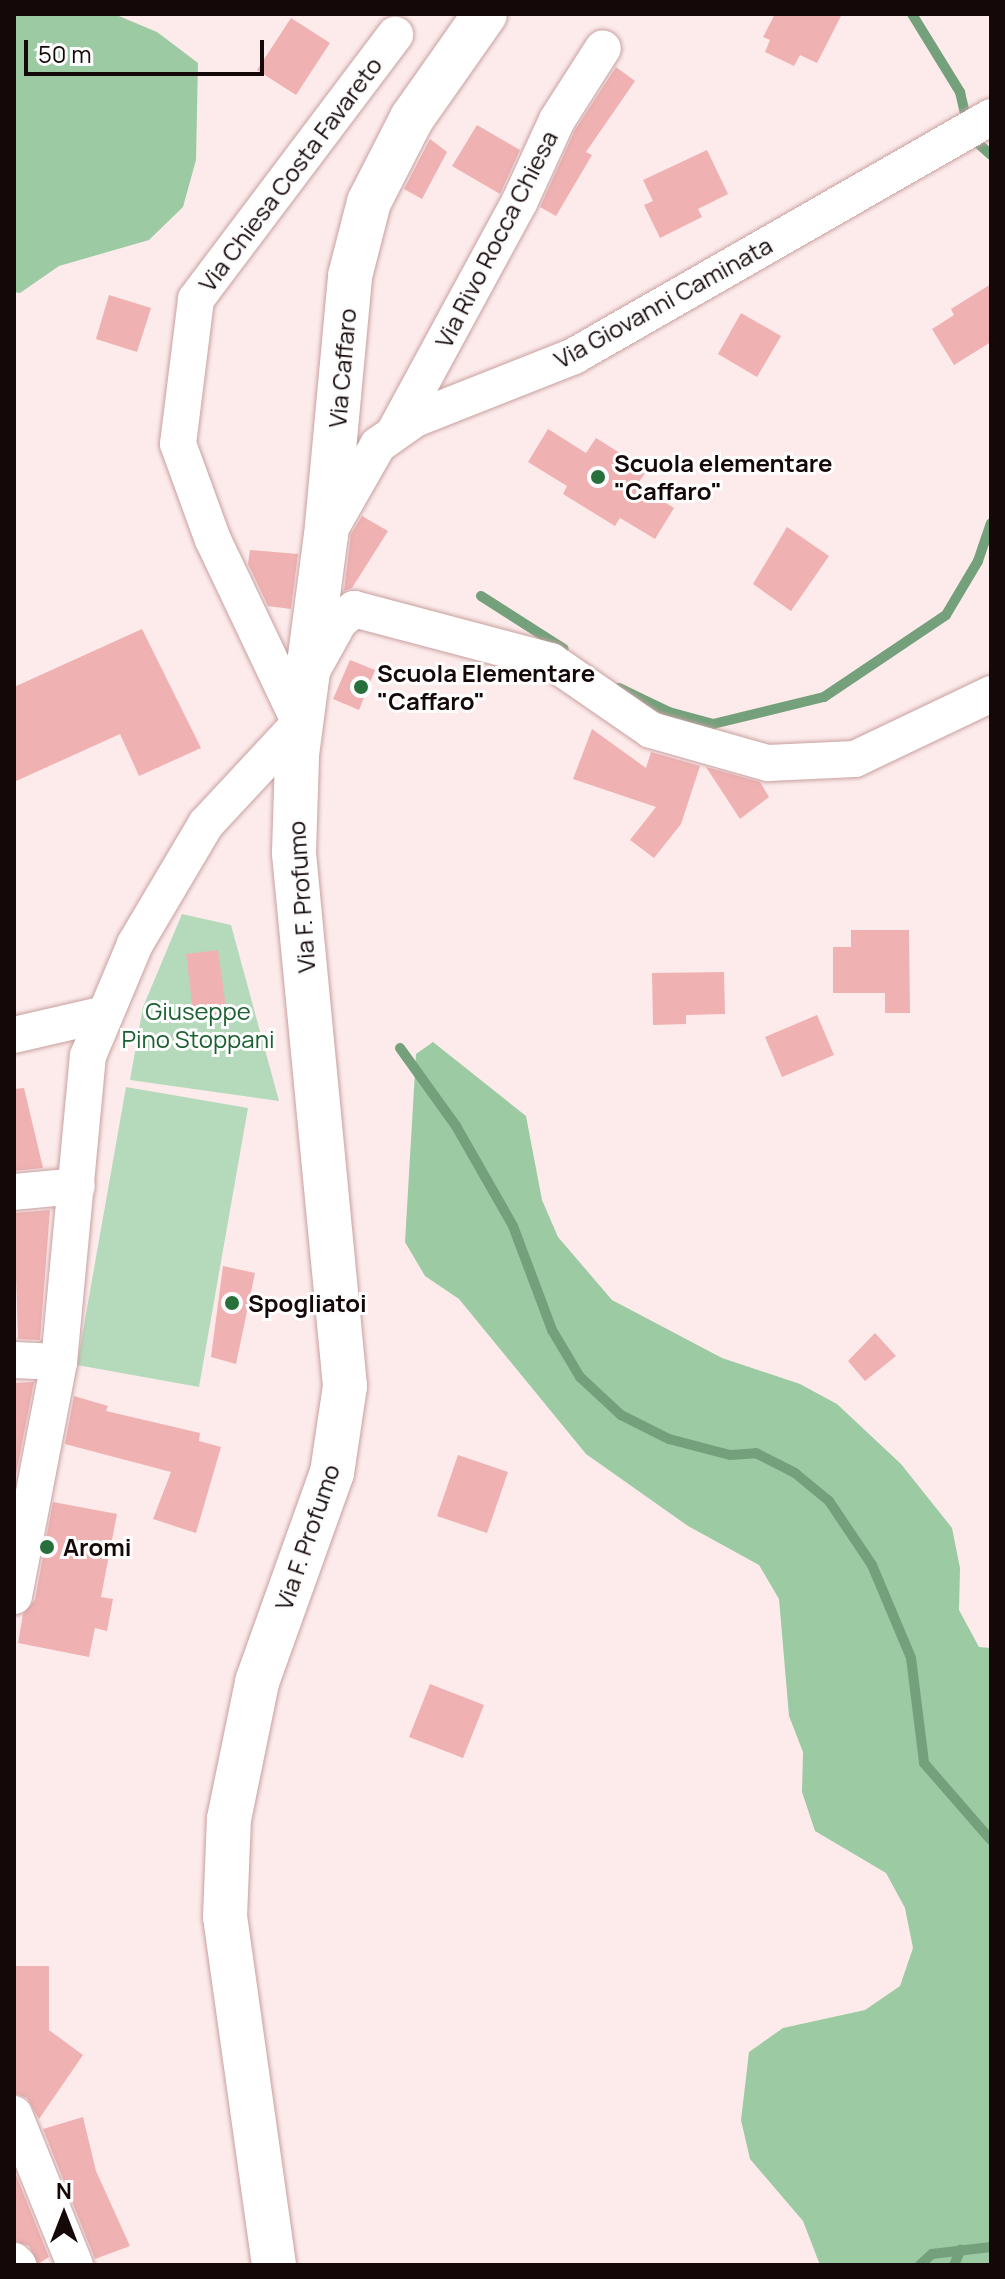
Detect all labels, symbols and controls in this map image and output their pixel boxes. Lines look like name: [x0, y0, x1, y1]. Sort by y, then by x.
scale bar: [28, 24, 268, 74]
text: 50 m: [38, 37, 92, 70]
street label: Via Chiesa Costa Favareto: [192, 51, 388, 297]
street label: Via Rivo Rocca Chiesa: [429, 126, 563, 352]
street label: Via Giovanni Caminata: [549, 230, 777, 374]
street label: Via Caffaro: [322, 307, 362, 429]
place label: Scuola elementare "Caffaro": [614, 449, 833, 505]
marker: Scuola elementare "Caffaro": [589, 468, 607, 486]
place label: Scuola Elementare "Caffaro": [377, 659, 595, 715]
marker: Scuola Elementare "Caffaro": [352, 678, 370, 696]
street label: Via F. Profumo: [281, 820, 321, 974]
park label: Giuseppe Pino Stoppani: [121, 997, 275, 1053]
place label: Spogliatoi: [248, 1289, 367, 1317]
marker: Spogliatoi: [223, 1294, 241, 1312]
street label: Via F. Profumo: [269, 1460, 345, 1614]
place label: Aromi: [63, 1533, 132, 1561]
marker: Aromi: [38, 1538, 56, 1556]
north arrow: [24, 2175, 104, 2255]
text: N: [56, 2176, 72, 2206]

